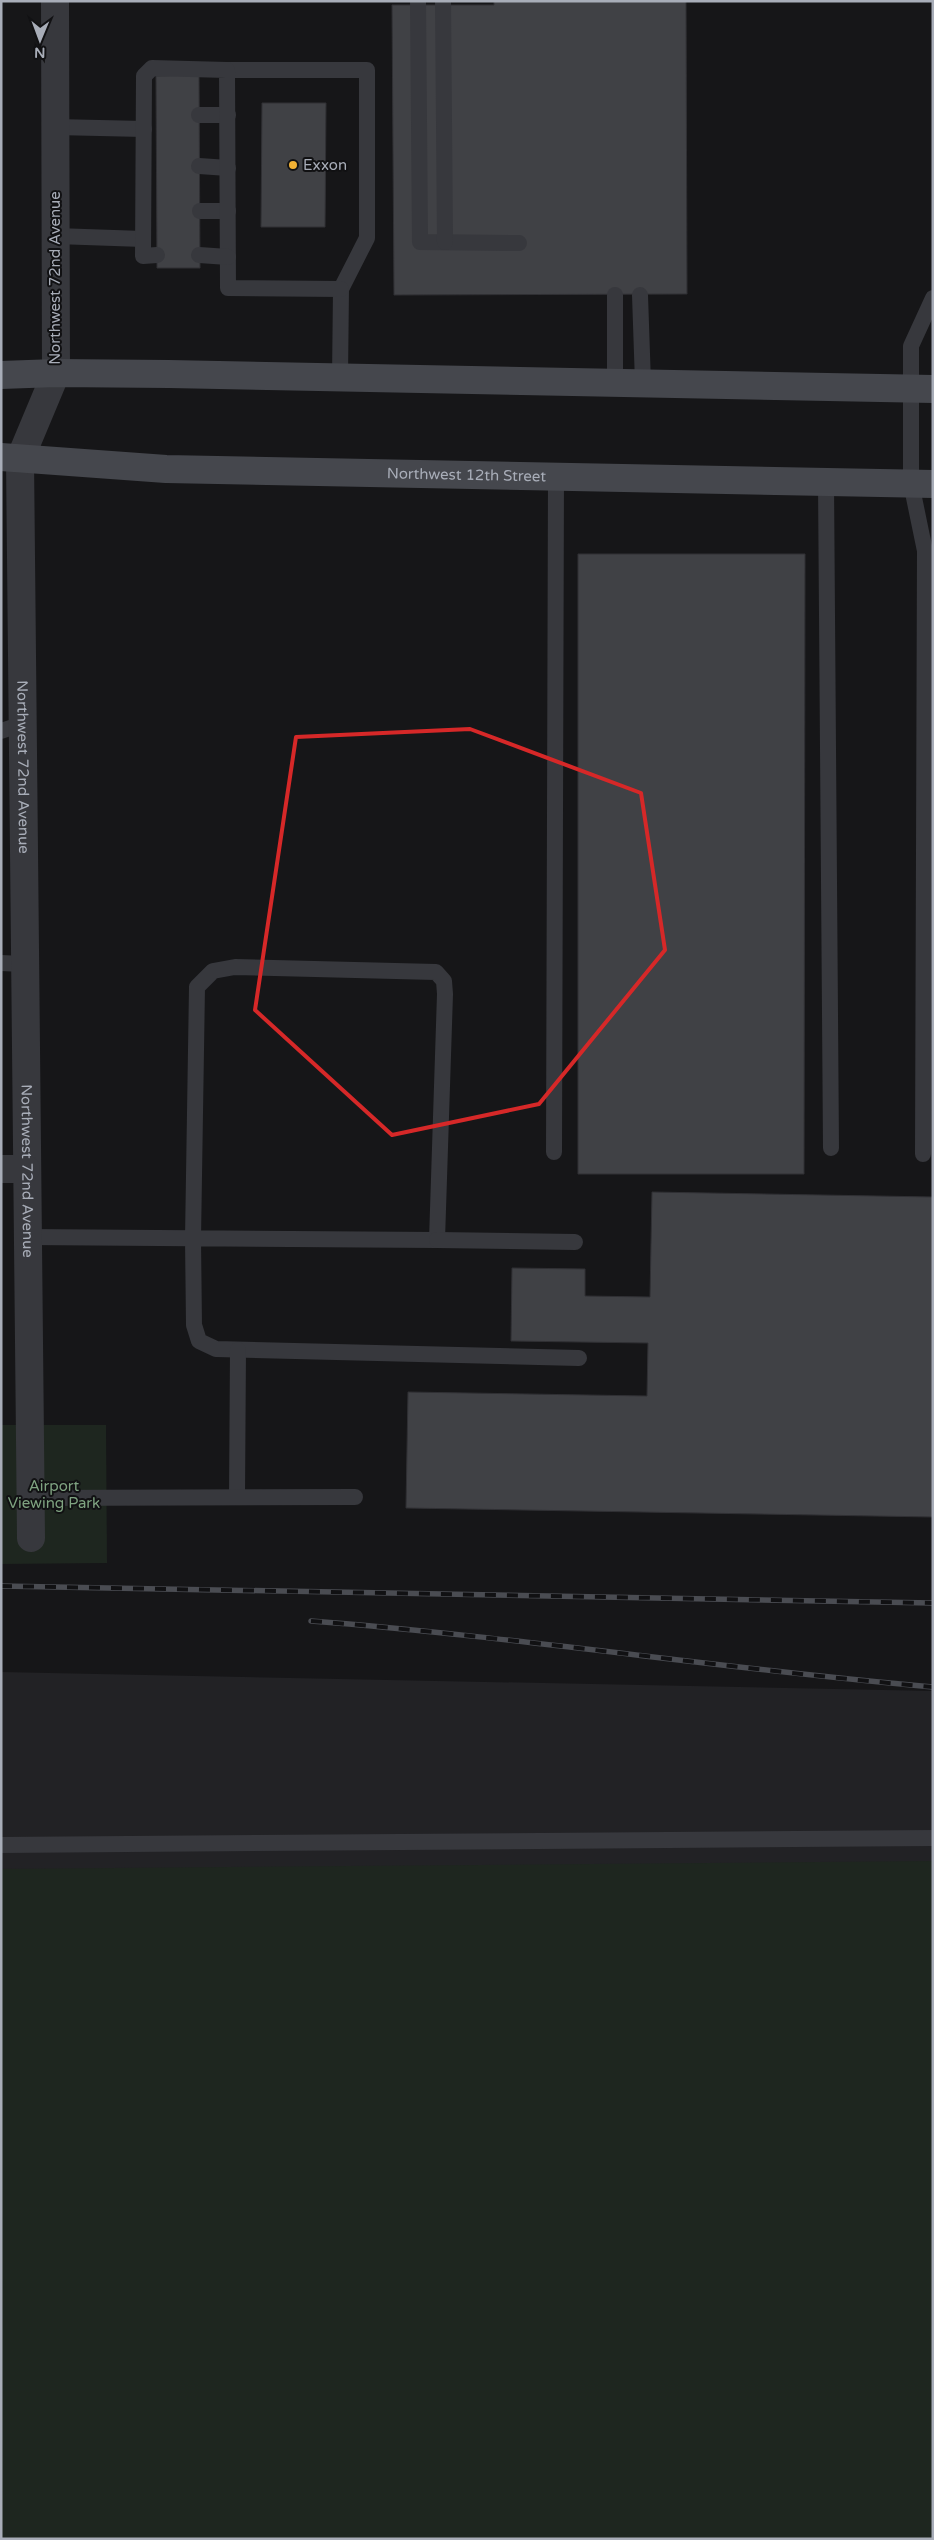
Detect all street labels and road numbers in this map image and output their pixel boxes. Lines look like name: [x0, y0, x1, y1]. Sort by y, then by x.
street label: Northwest 72nd Avenue: [46, 191, 64, 365]
street label: Northwest 12th Street: [387, 464, 546, 485]
street label: Northwest 72nd Avenue: [13, 680, 33, 854]
street label: Northwest 72nd Avenue: [17, 1084, 37, 1258]

